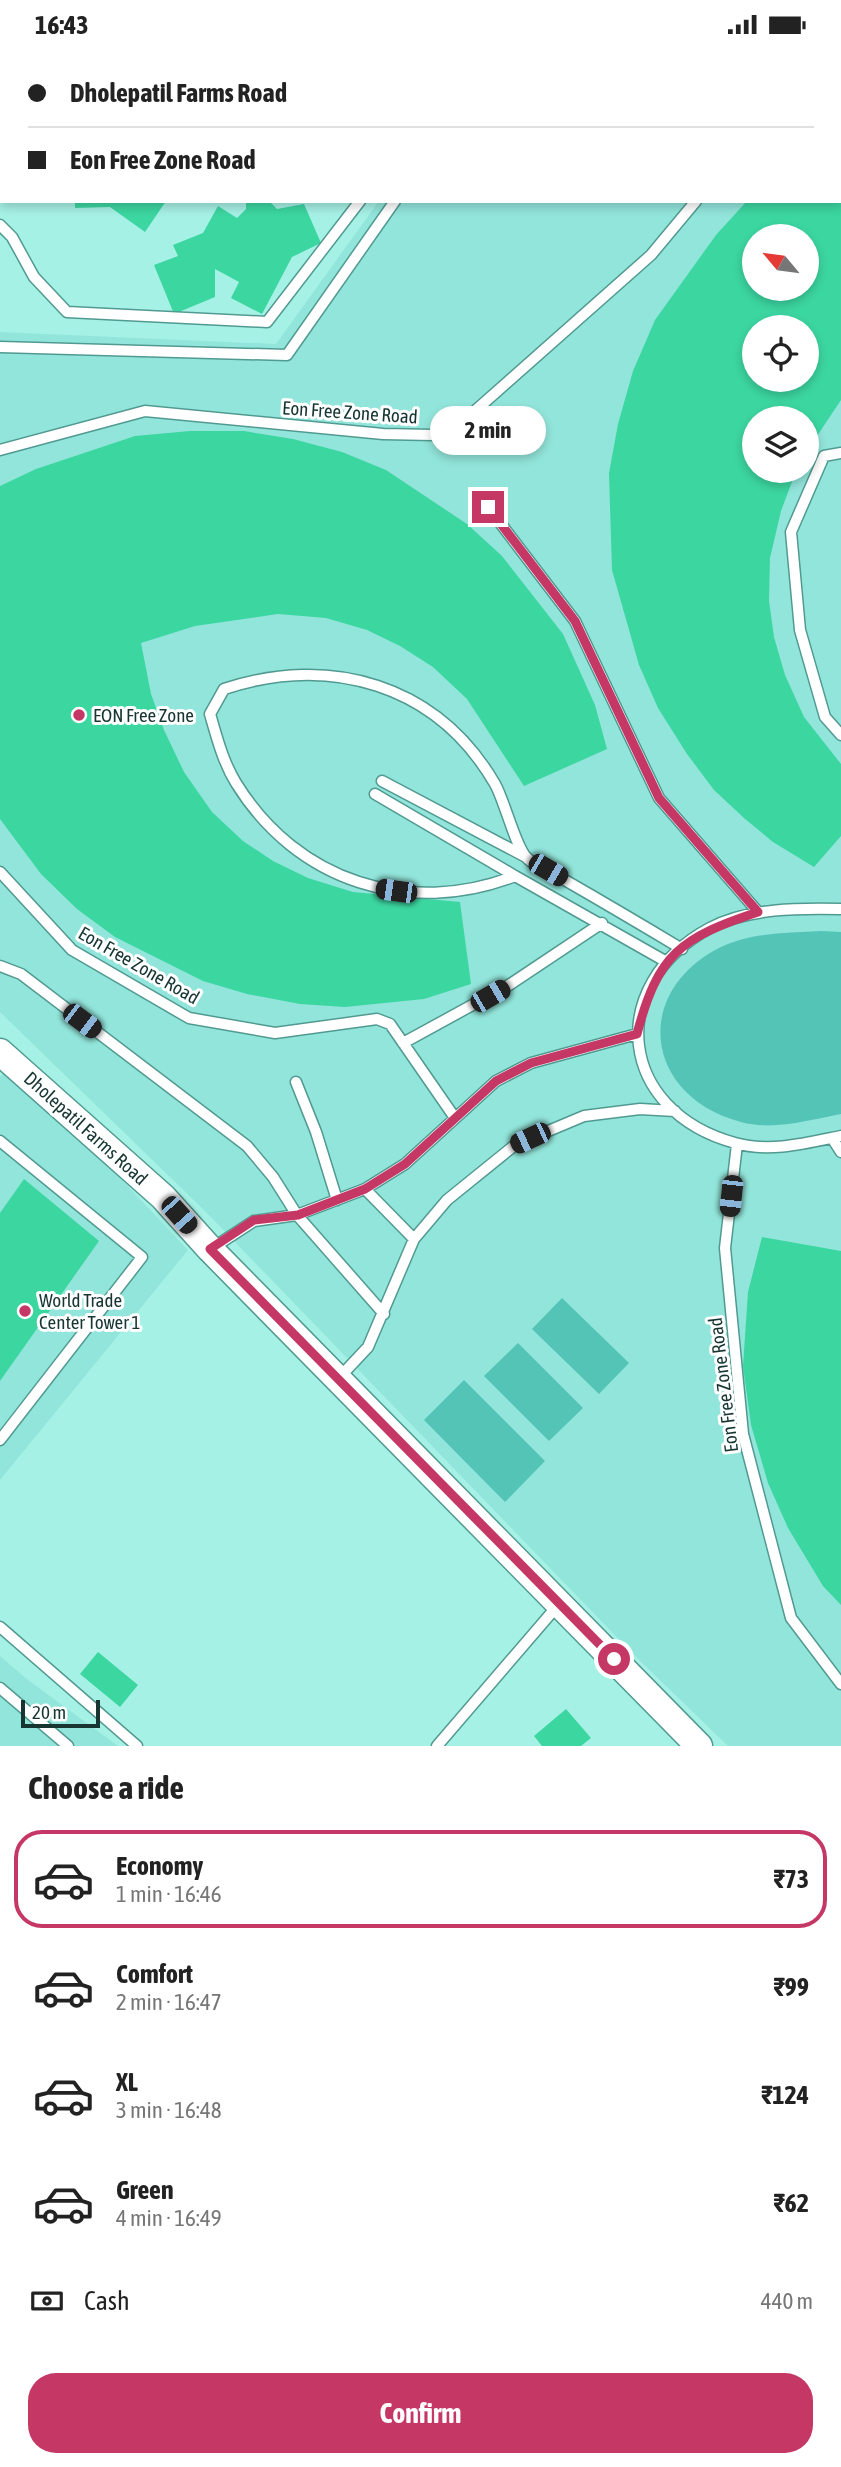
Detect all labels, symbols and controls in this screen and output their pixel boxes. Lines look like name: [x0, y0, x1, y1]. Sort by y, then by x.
text: 16:43: [35, 10, 89, 40]
text: Dholepatil Farms Road: [70, 78, 287, 108]
text: Eon Free Zone Road: [70, 145, 256, 175]
north arrow: [742, 224, 819, 301]
map controls: [742, 224, 819, 483]
button: locate: [742, 315, 819, 392]
street label: Eon Free Zone Road: [282, 396, 418, 428]
callout: 2 min: [430, 405, 546, 455]
button: layers: [742, 406, 819, 483]
text: 2 min: [465, 417, 511, 443]
route end: [472, 491, 504, 523]
place label: EON Free Zone: [93, 704, 194, 726]
marker: EON Free Zone: [71, 707, 87, 723]
car: [525, 850, 572, 890]
car: [374, 878, 419, 904]
street label: Eon Free Zone Road: [75, 922, 203, 1008]
car: [467, 976, 514, 1016]
car: [59, 1000, 106, 1042]
street label: Dholepatil Farms Road: [20, 1067, 152, 1189]
car: [507, 1120, 554, 1156]
car: [719, 1174, 744, 1218]
car: [158, 1192, 201, 1238]
place label: World Trade Center Tower 1: [39, 1289, 140, 1333]
marker: World Trade Center Tower 1: [17, 1303, 33, 1319]
street label: Eon Free Zone Road: [704, 1316, 742, 1454]
route start: [598, 1643, 630, 1675]
scale bar: [21, 1697, 100, 1729]
text: 20 m: [32, 1701, 66, 1723]
text: Choose a ride: [28, 1769, 184, 1806]
icon: car: [32, 1848, 95, 1911]
text: Economy: [116, 1851, 203, 1881]
text: ₹73: [773, 1864, 809, 1894]
text: 1 min · 16:46: [116, 1881, 222, 1907]
icon: car: [32, 1956, 95, 2019]
text: Comfort: [116, 1959, 193, 1989]
text: ₹99: [773, 1972, 809, 2002]
text: 2 min · 16:47: [116, 1989, 222, 2015]
icon: car: [32, 2064, 95, 2127]
text: XL: [116, 2067, 138, 2097]
text: ₹124: [761, 2080, 809, 2110]
text: 3 min · 16:48: [116, 2097, 222, 2123]
icon: car: [32, 2172, 95, 2235]
text: Green: [116, 2175, 174, 2205]
text: ₹62: [773, 2188, 809, 2218]
text: 4 min · 16:49: [116, 2205, 222, 2231]
icon: cash: [28, 2282, 66, 2320]
text: Cash: [84, 2286, 130, 2316]
text: 440 m: [761, 2288, 813, 2314]
button: Confirm: [28, 2373, 813, 2453]

